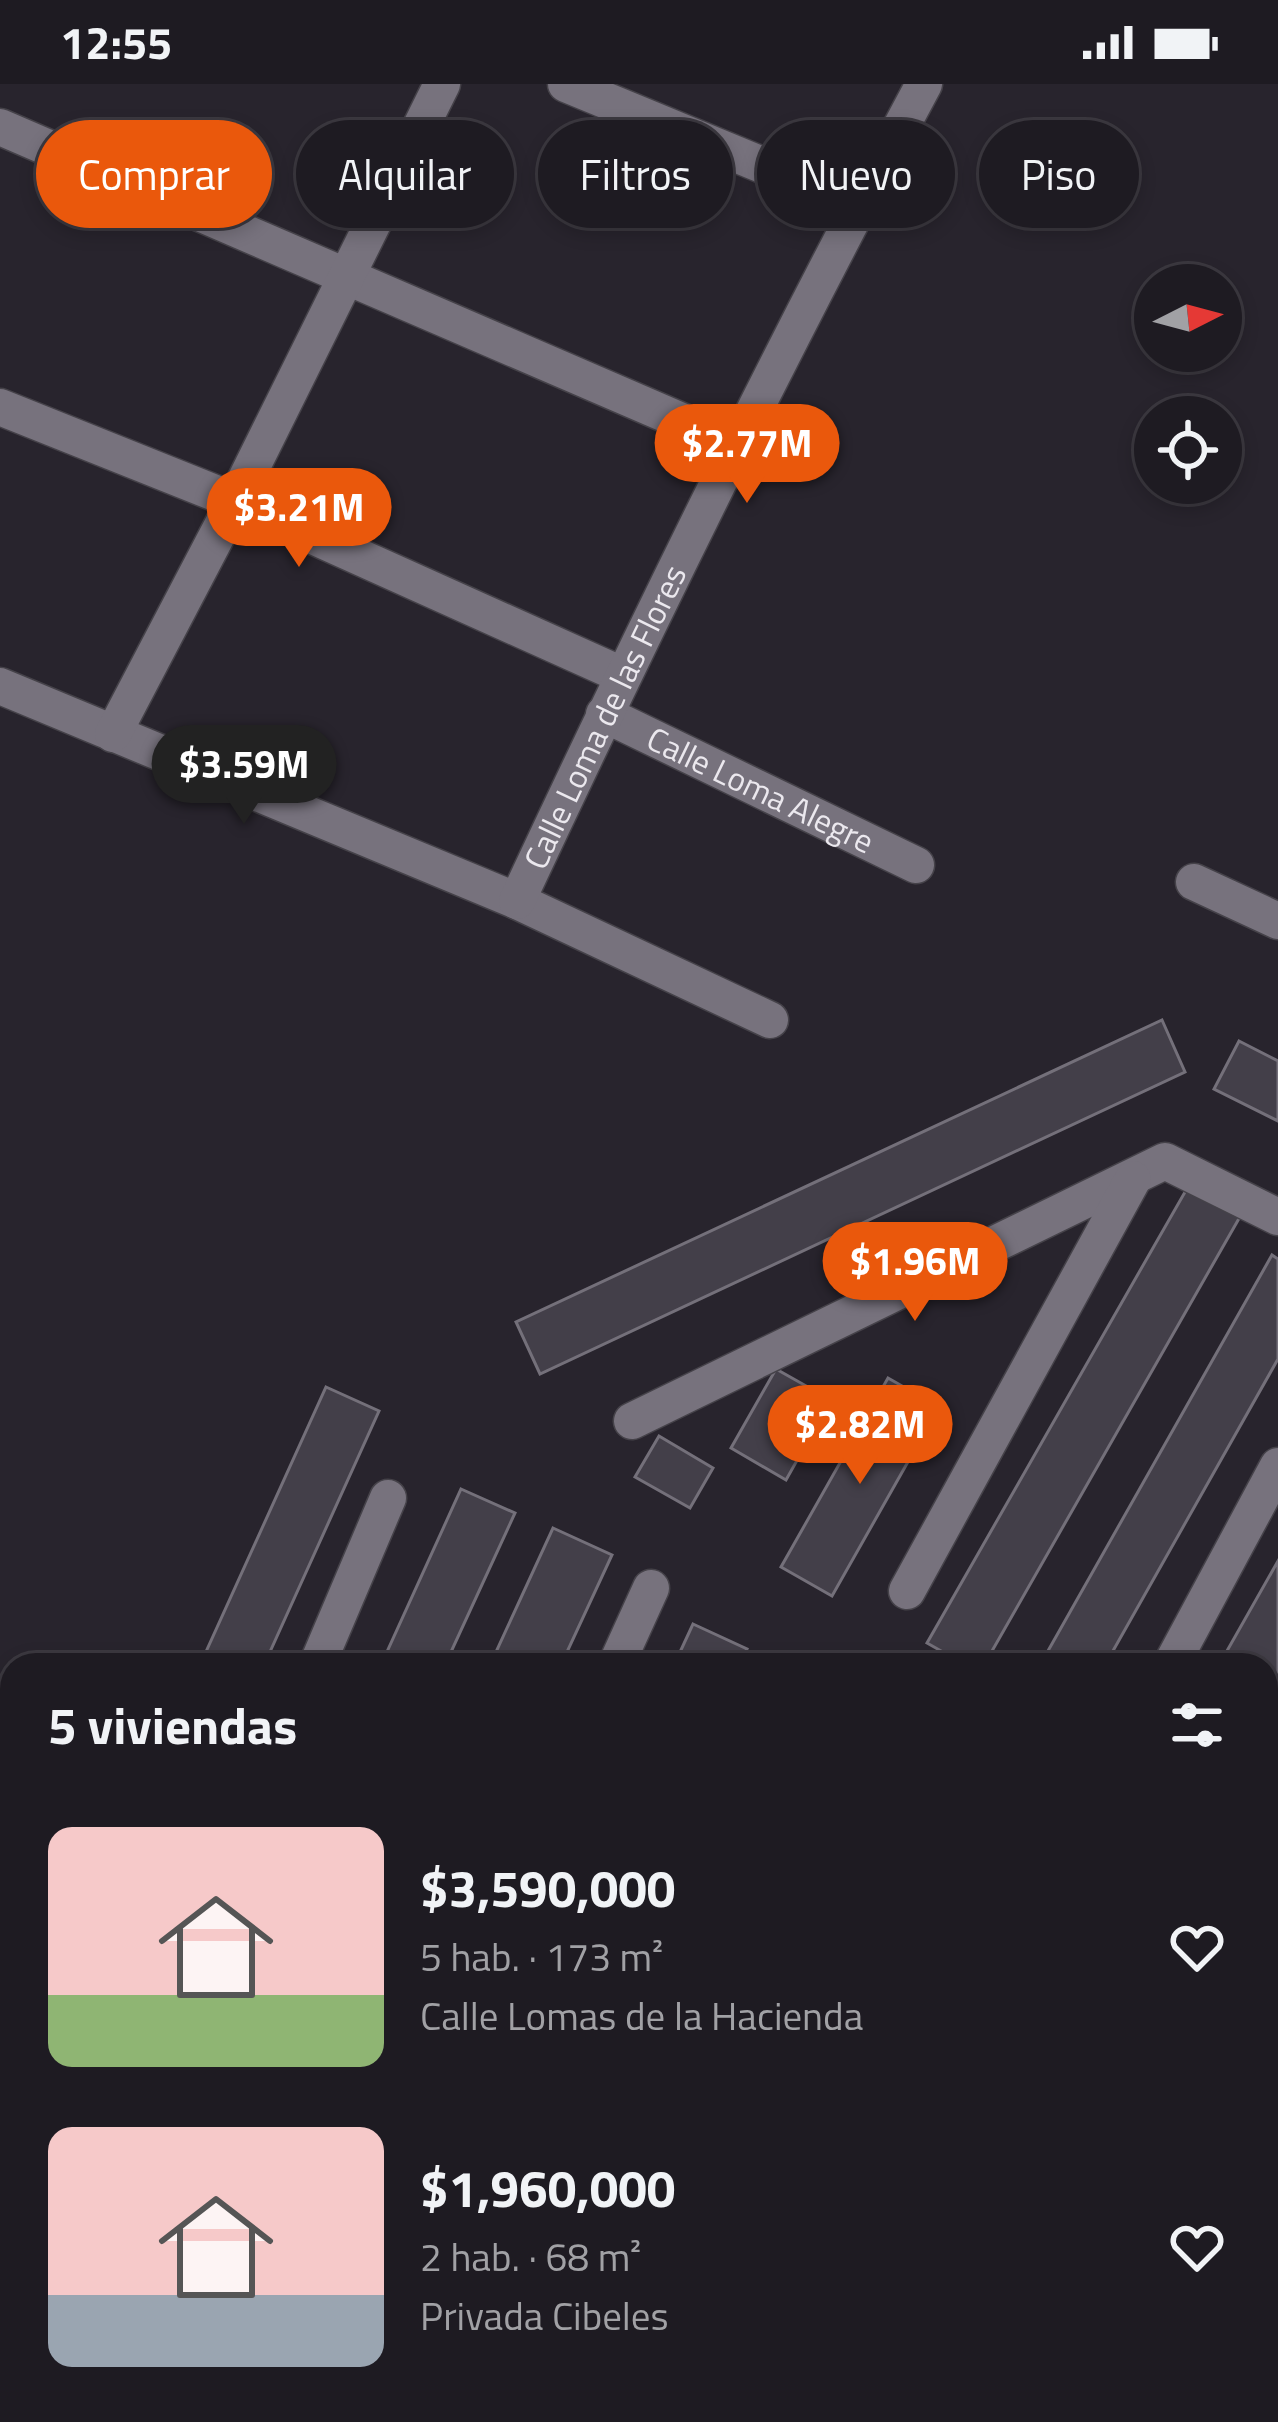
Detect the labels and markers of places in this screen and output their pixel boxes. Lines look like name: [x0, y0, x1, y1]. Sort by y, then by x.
pin: $2.77M: [649, 404, 845, 506]
pin: $3.21M: [201, 468, 397, 570]
pin: $3.59M: [146, 725, 342, 827]
pin: $1.96M: [817, 1222, 1013, 1324]
pin: $2.82M: [762, 1385, 958, 1487]

